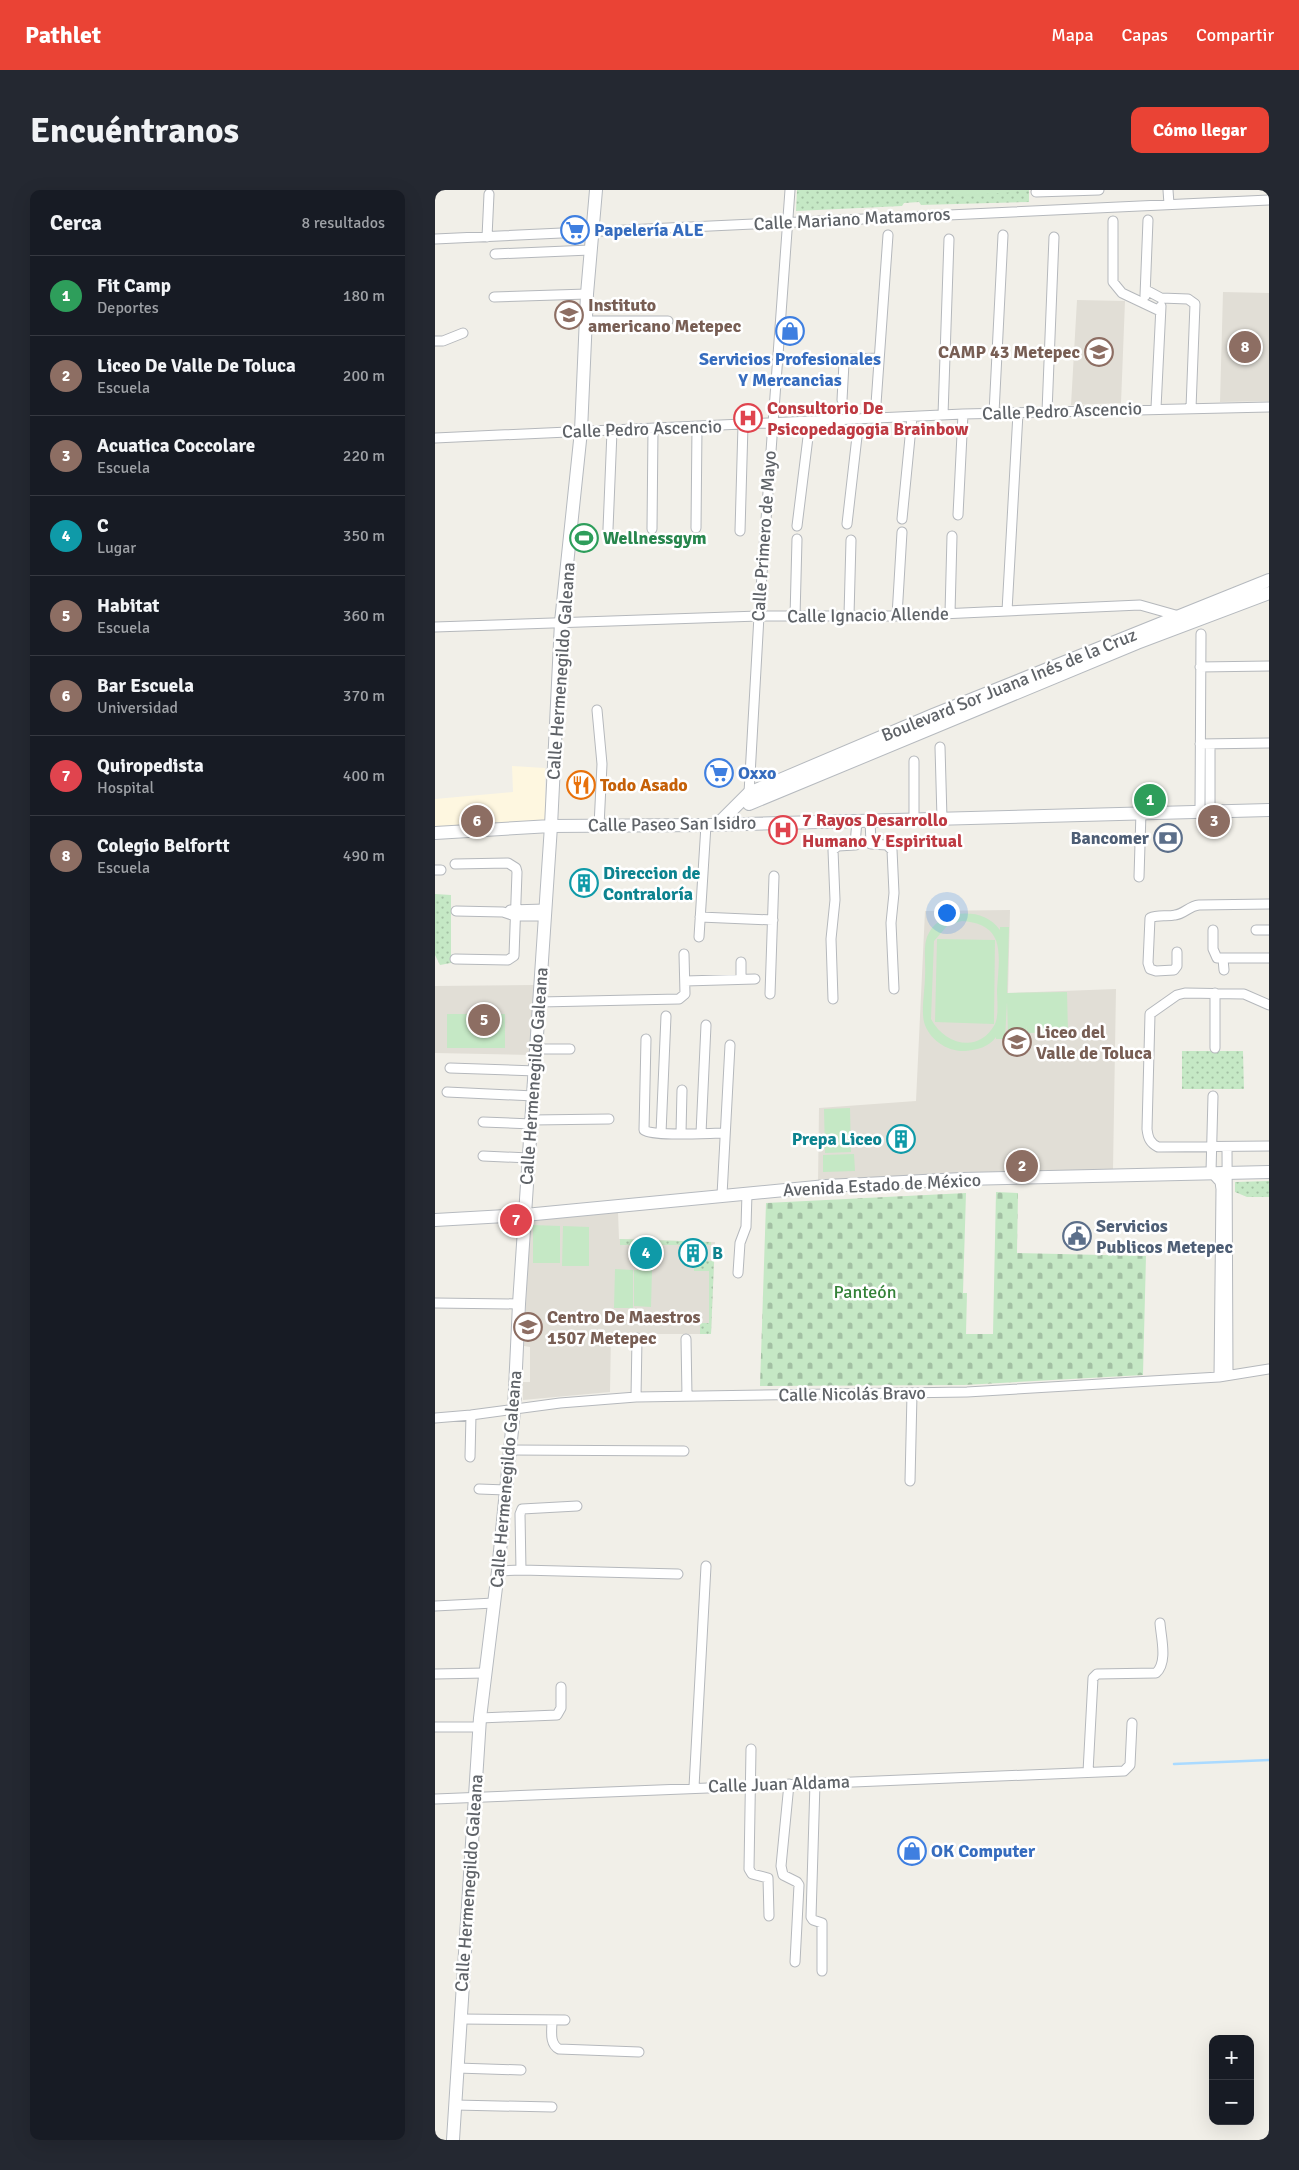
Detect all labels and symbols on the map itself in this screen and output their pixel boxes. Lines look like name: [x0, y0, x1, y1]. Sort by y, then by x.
street label: Calle Mariano Matamoros: [753, 203, 951, 235]
supermarket icon: Papelería ALE: [560, 215, 590, 245]
place label: Papelería ALE: [594, 219, 704, 241]
place label: Instituto americano Metepec: [588, 294, 742, 337]
school or university icon: Instituto americano Metepec: [554, 300, 584, 330]
shop icon: Servicios Profesionales Y Mercancias: [775, 316, 805, 346]
pin: 8: [1229, 328, 1261, 366]
school or university icon: CAMP 43 Metepec: [1084, 337, 1114, 367]
place label: CAMP 43 Metepec: [938, 341, 1080, 363]
place label: Servicios Profesionales Y Mercancias: [699, 348, 881, 391]
place label: Consultorio De Psicopedagogia Brainbow: [767, 397, 969, 440]
street label: Calle Pedro Ascencio: [982, 397, 1142, 425]
hospital icon: Consultorio De Psicopedagogia Brainbow: [733, 403, 763, 433]
street label: Calle Pedro Ascencio: [562, 415, 722, 443]
street label: Calle Primero de Mayo: [747, 450, 781, 622]
sports icon: Wellnessgym: [569, 523, 599, 553]
place label: Wellnessgym: [603, 527, 706, 549]
street label: Calle Hermenegildo Galeana: [542, 561, 580, 781]
street label: Calle Ignacio Allende: [787, 603, 949, 627]
street label: Boulevard Sor Juana Inés de la Cruz: [878, 624, 1140, 746]
supermarket icon: Oxxo: [704, 758, 734, 788]
place label: Oxxo: [738, 762, 776, 784]
restaurant icon: Todo Asado: [566, 770, 596, 800]
place label: Todo Asado: [600, 774, 688, 796]
pin: 1: [1134, 781, 1166, 819]
pin: 6: [461, 802, 493, 840]
pin: 3: [1198, 802, 1230, 840]
place label: 7 Rayos Desarrollo Humano Y Espiritual: [802, 809, 963, 852]
street label: Calle Paseo San Isidro: [588, 812, 756, 836]
hospital icon: 7 Rayos Desarrollo Humano Y Espiritual: [768, 815, 798, 845]
bank icon: Bancomer: [1153, 823, 1183, 853]
place label: Bancomer: [1070, 827, 1150, 849]
place label: Direccion de Contraloría: [603, 862, 701, 905]
building icon: Direccion de Contraloría: [569, 868, 599, 898]
your location: [934, 900, 960, 926]
street label: Calle Hermenegildo Galeana: [515, 966, 553, 1186]
pin: 5: [468, 1001, 500, 1039]
place label: Liceo del Valle de Toluca: [1036, 1021, 1152, 1064]
school or university icon: Liceo del Valle de Toluca: [1002, 1027, 1032, 1057]
building icon: Prepa Liceo: [886, 1124, 916, 1154]
place label: Prepa Liceo: [792, 1128, 882, 1150]
pin: 2: [1006, 1147, 1038, 1185]
street label: Avenida Estado de México: [782, 1169, 982, 1201]
pin: 7: [500, 1201, 532, 1239]
place label: Servicios Publicos Metepec: [1096, 1215, 1234, 1258]
public building icon: Servicios Publicos Metepec: [1062, 1221, 1092, 1251]
pin: 4: [630, 1234, 662, 1272]
building icon: B: [678, 1238, 708, 1268]
place label: B: [712, 1242, 723, 1264]
park label: Panteón: [833, 1281, 897, 1303]
place label: Centro De Maestros 1507 Metepec: [547, 1306, 701, 1349]
school or university icon: Centro De Maestros 1507 Metepec: [513, 1312, 543, 1342]
street label: Calle Hermenegildo Galeana: [486, 1369, 526, 1589]
street label: Calle Nicolás Bravo: [778, 1382, 926, 1406]
street label: Calle Juan Aldama: [708, 1771, 850, 1797]
street label: Calle Hermenegildo Galeana: [450, 1773, 488, 1993]
shop icon: OK Computer: [897, 1836, 927, 1866]
place label: OK Computer: [931, 1840, 1036, 1862]

